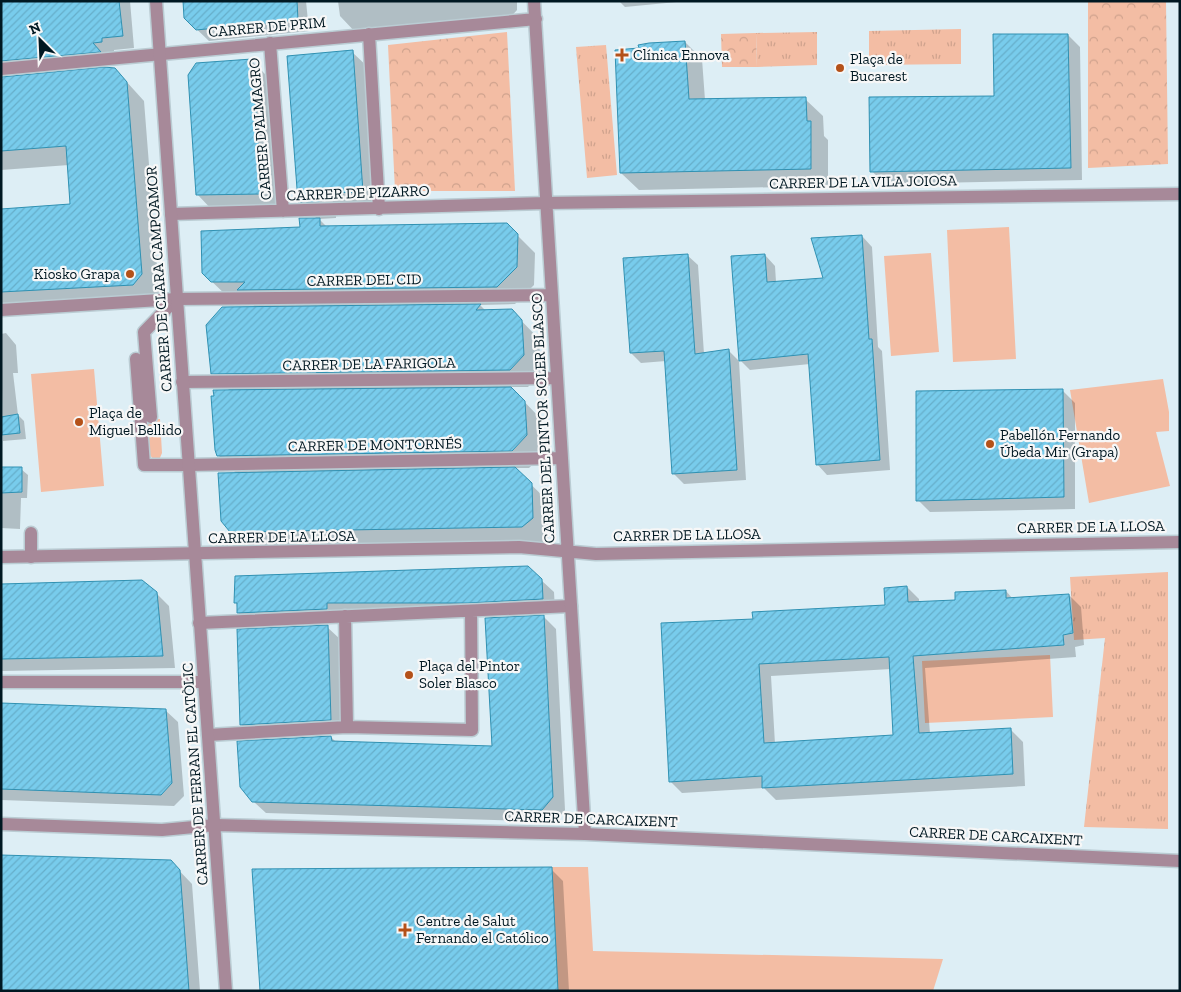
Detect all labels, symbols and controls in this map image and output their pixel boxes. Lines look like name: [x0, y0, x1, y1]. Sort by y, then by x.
street label: CARRER DE PRIM: [208, 13, 326, 41]
north arrow: [15, 15, 65, 65]
text: N: [27, 19, 44, 39]
place label: Clínica Ennova: [633, 46, 730, 64]
marker: Clínica Ennova: [615, 48, 629, 62]
place label: Plaça de Bucarest: [850, 50, 908, 85]
street label: CARRER D'ALMAGRO: [245, 57, 275, 201]
marker: Plaça de Bucarest: [834, 62, 846, 74]
street label: CARRER DE CLARA CAMPOAMOR: [142, 165, 176, 392]
street label: CARRER DE LA VILA JOIOSA: [769, 171, 957, 193]
street label: CARRER DE PIZARRO: [286, 182, 430, 204]
place label: Kiosko Grapa: [34, 265, 120, 283]
marker: Kiosko Grapa: [124, 268, 136, 280]
street label: CARRER DEL CID: [306, 270, 422, 290]
street label: CARRER DEL PINTOR SOLER BLASCO: [527, 292, 559, 544]
street label: CARRER DE LA FARIGOLA: [282, 353, 456, 375]
place label: Plaça de Miguel Bellido: [89, 404, 182, 439]
marker: Plaça de Miguel Bellido: [73, 416, 85, 428]
place label: Pabellón Fernando Úbeda Mir (Grapa): [1000, 426, 1121, 461]
street label: CARRER DE MONTORNÉS: [288, 434, 462, 456]
marker: Pabellón Fernando Úbeda Mir (Grapa): [984, 438, 996, 450]
street label: CARRER DE LA LLOSA: [1017, 517, 1165, 537]
street label: CARRER DE LA LLOSA: [613, 525, 761, 545]
street label: CARRER DE LA LLOSA: [208, 527, 356, 547]
place label: Plaça del Pintor Soler Blasco: [419, 657, 520, 692]
street label: CARRER DE FERRAN EL CATÒLIC: [178, 662, 212, 886]
marker: Plaça del Pintor Soler Blasco: [403, 669, 415, 681]
street label: CARRER DE CARCAIXENT: [504, 807, 678, 831]
street label: CARRER DE CARCAIXENT: [909, 822, 1083, 850]
place label: Centre de Salut Fernando el Católico: [416, 912, 549, 947]
marker: Centre de Salut Fernando el Católico: [398, 923, 412, 937]

